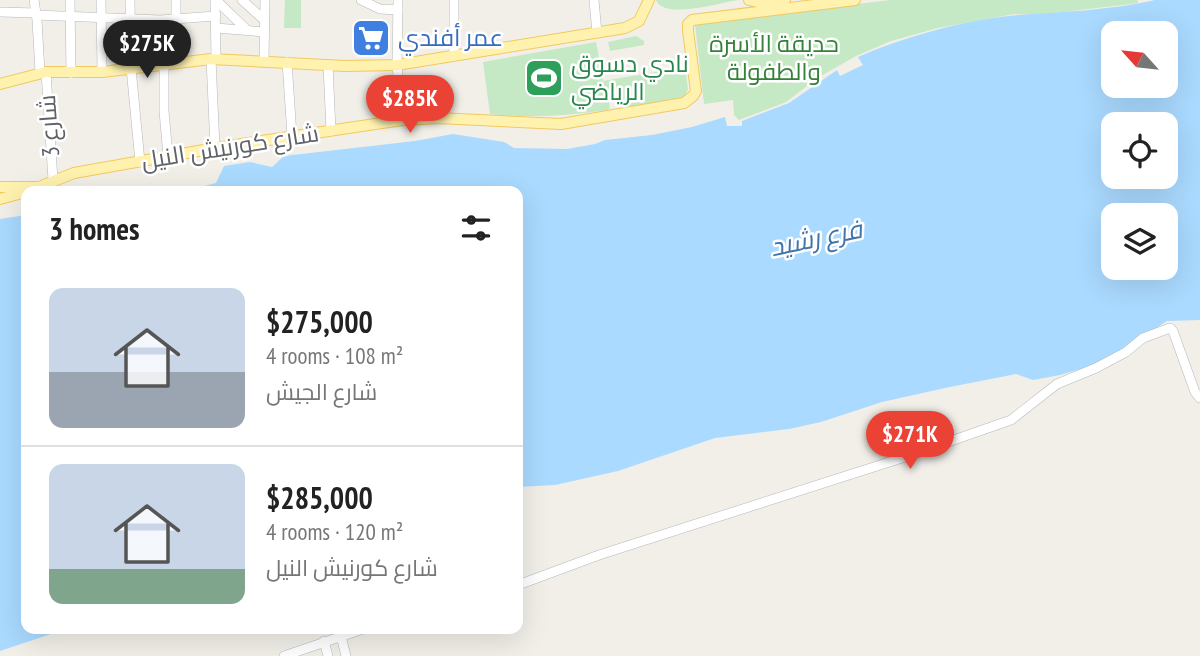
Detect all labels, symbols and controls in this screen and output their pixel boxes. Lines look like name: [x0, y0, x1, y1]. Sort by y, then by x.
supermarket icon: عمر أفندي: [350, 17, 392, 59]
pin: $275K: [98, 20, 196, 80]
north arrow: [1101, 21, 1178, 98]
map controls: [1101, 21, 1178, 280]
place label: عمر أفندي: [398, 22, 503, 56]
text: $275K: [119, 28, 175, 57]
park label: حديقة الأسرة والطفولة: [709, 28, 839, 87]
place label: نادي دسوق الرياضي: [571, 48, 689, 110]
sports icon: نادي دسوق الرياضي: [523, 57, 565, 99]
pin: $285K: [361, 76, 459, 135]
text: $285K: [382, 83, 438, 112]
street label: شارع 3: [31, 94, 67, 158]
button: locate: [1101, 112, 1178, 189]
street label: شارع كورنيش النيل: [139, 117, 321, 177]
button: layers: [1101, 203, 1178, 280]
text: 3 homes: [49, 209, 140, 248]
icon: filters: [457, 209, 495, 247]
water label: فرع رشيد: [767, 211, 868, 265]
text: $275,000: [266, 302, 373, 341]
icon: home: [105, 316, 189, 400]
text: 4 rooms · 108 m²: [266, 341, 403, 370]
text: شارع الجيش: [266, 377, 377, 406]
pin: $271K: [861, 412, 959, 471]
text: $271K: [882, 419, 938, 448]
text: $285,000: [266, 478, 373, 517]
icon: home: [105, 492, 189, 576]
text: 4 rooms · 120 m²: [266, 517, 403, 546]
text: شارع كورنيش النيل: [266, 553, 438, 582]

